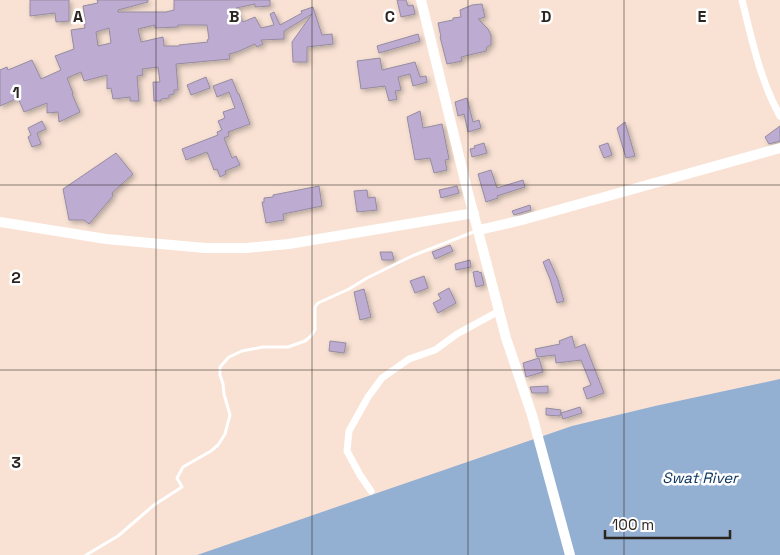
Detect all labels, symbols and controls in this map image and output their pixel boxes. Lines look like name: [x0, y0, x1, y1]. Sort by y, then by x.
text: A: [73, 6, 83, 27]
text: B: [229, 6, 239, 27]
text: C: [385, 6, 395, 27]
text: D: [541, 6, 551, 27]
text: E: [698, 6, 707, 27]
text: 1: [12, 82, 20, 103]
text: 2: [11, 267, 21, 288]
text: 3: [11, 452, 21, 473]
water label: Swat River: [662, 468, 739, 487]
scale bar: [605, 508, 730, 540]
text: 100 m: [612, 515, 654, 534]

